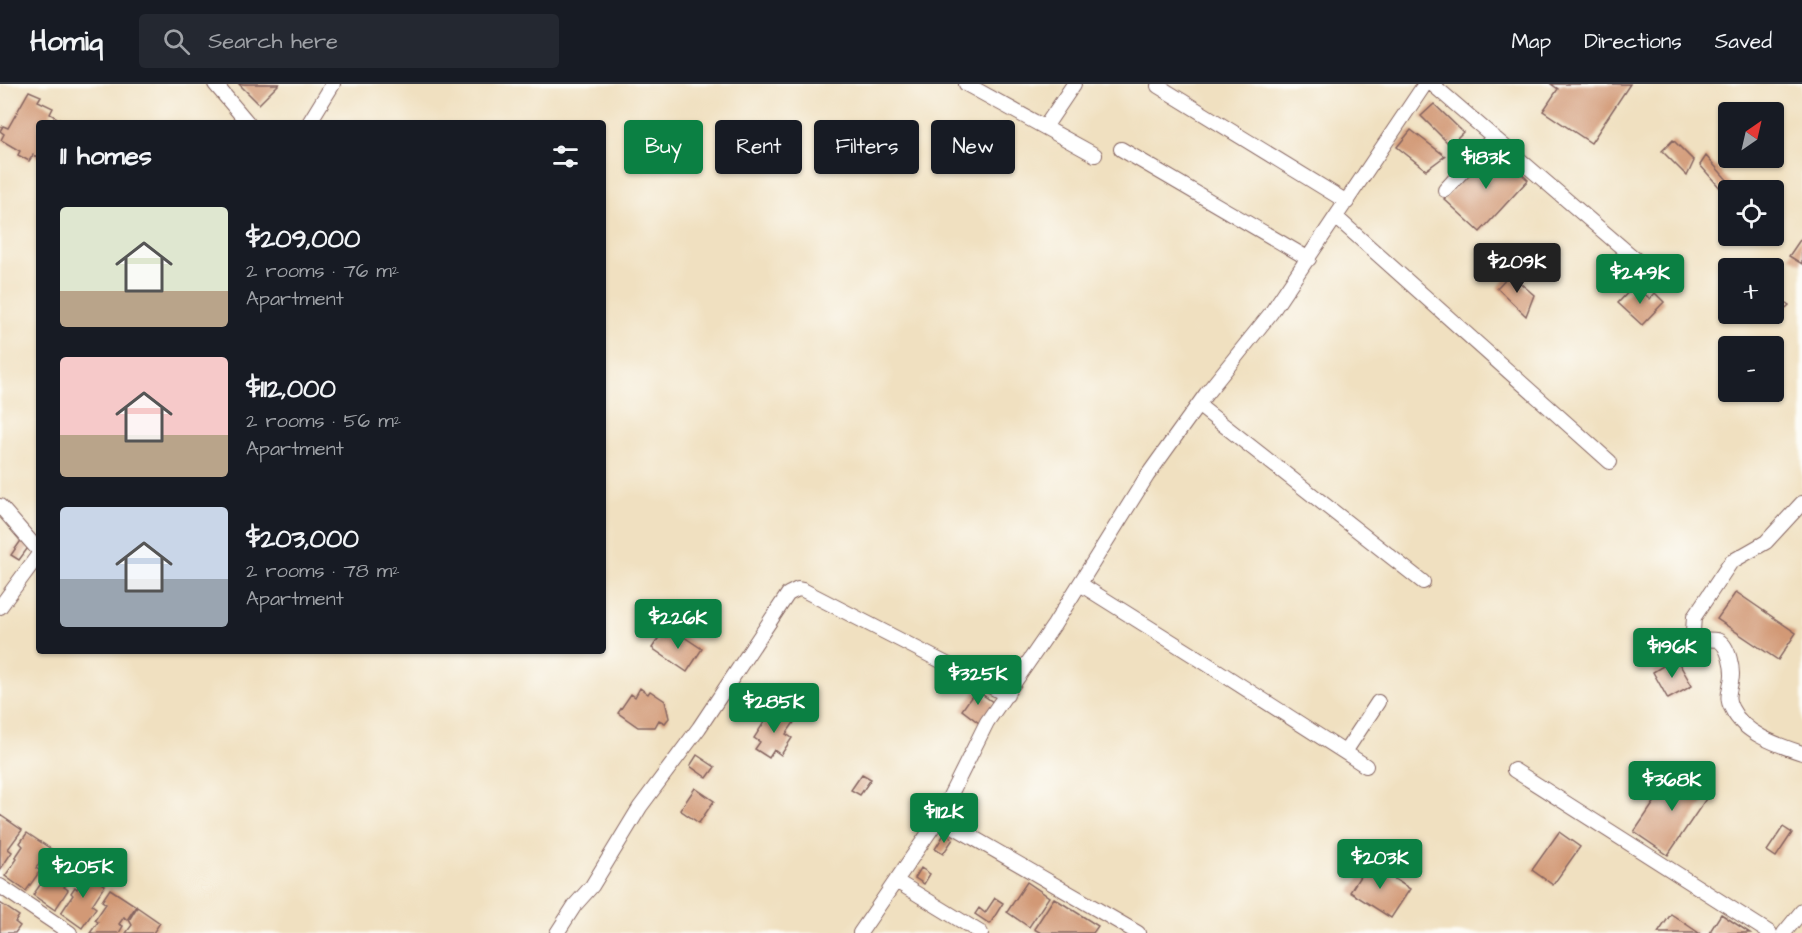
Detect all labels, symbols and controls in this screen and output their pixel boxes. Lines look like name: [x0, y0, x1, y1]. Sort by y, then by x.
search box: [139, 14, 559, 68]
text: Homiq: [30, 22, 103, 61]
icon: search: [160, 25, 193, 58]
text: Search here: [208, 26, 338, 57]
text: Map: [1511, 27, 1551, 56]
text: Directions: [1584, 27, 1682, 56]
text: Saved: [1715, 27, 1772, 56]
north arrow: [1718, 102, 1784, 168]
map controls: [1718, 102, 1784, 402]
chip: Buy: [624, 120, 703, 174]
chip: Rent: [715, 120, 802, 174]
chip: Filters: [814, 120, 919, 174]
chip: New: [931, 120, 1015, 174]
text: 11 homes: [60, 138, 152, 174]
pin: $183K: [1444, 139, 1528, 190]
icon: filters: [549, 140, 582, 173]
text: $183K: [1462, 144, 1510, 172]
button: locate: [1718, 180, 1784, 246]
text: $209,000: [246, 221, 360, 257]
icon: home: [108, 231, 180, 303]
pin: $209K: [1475, 243, 1559, 294]
text: $209K: [1488, 248, 1546, 276]
pin: $249K: [1598, 254, 1682, 305]
text: 2 rooms · 76 m²: [246, 257, 399, 285]
button: +: [1718, 258, 1784, 324]
text: $249K: [1610, 259, 1670, 287]
text: Apartment: [246, 285, 344, 313]
button: −: [1718, 336, 1784, 402]
text: $112,000: [246, 371, 336, 407]
icon: home: [108, 381, 180, 453]
text: 2 rooms · 56 m²: [246, 407, 401, 435]
text: Apartment: [246, 435, 344, 463]
text: $203,000: [246, 521, 359, 557]
icon: home: [108, 531, 180, 603]
text: 2 rooms · 78 m²: [246, 557, 400, 585]
text: Apartment: [246, 585, 344, 613]
pin: $226K: [636, 599, 720, 650]
text: $226K: [649, 604, 707, 632]
pin: $196K: [1630, 628, 1714, 679]
text: $196K: [1647, 633, 1697, 661]
pin: $325K: [936, 655, 1020, 706]
text: $325K: [948, 660, 1008, 688]
pin: $285K: [732, 683, 816, 734]
text: $285K: [743, 688, 805, 716]
pin: $368K: [1630, 761, 1714, 812]
text: $368K: [1643, 766, 1701, 794]
pin: $112K: [902, 793, 986, 844]
text: $112K: [924, 798, 964, 826]
pin: $203K: [1338, 839, 1422, 890]
text: $203K: [1351, 844, 1409, 872]
pin: $205K: [41, 848, 125, 899]
text: $205K: [52, 853, 114, 881]

